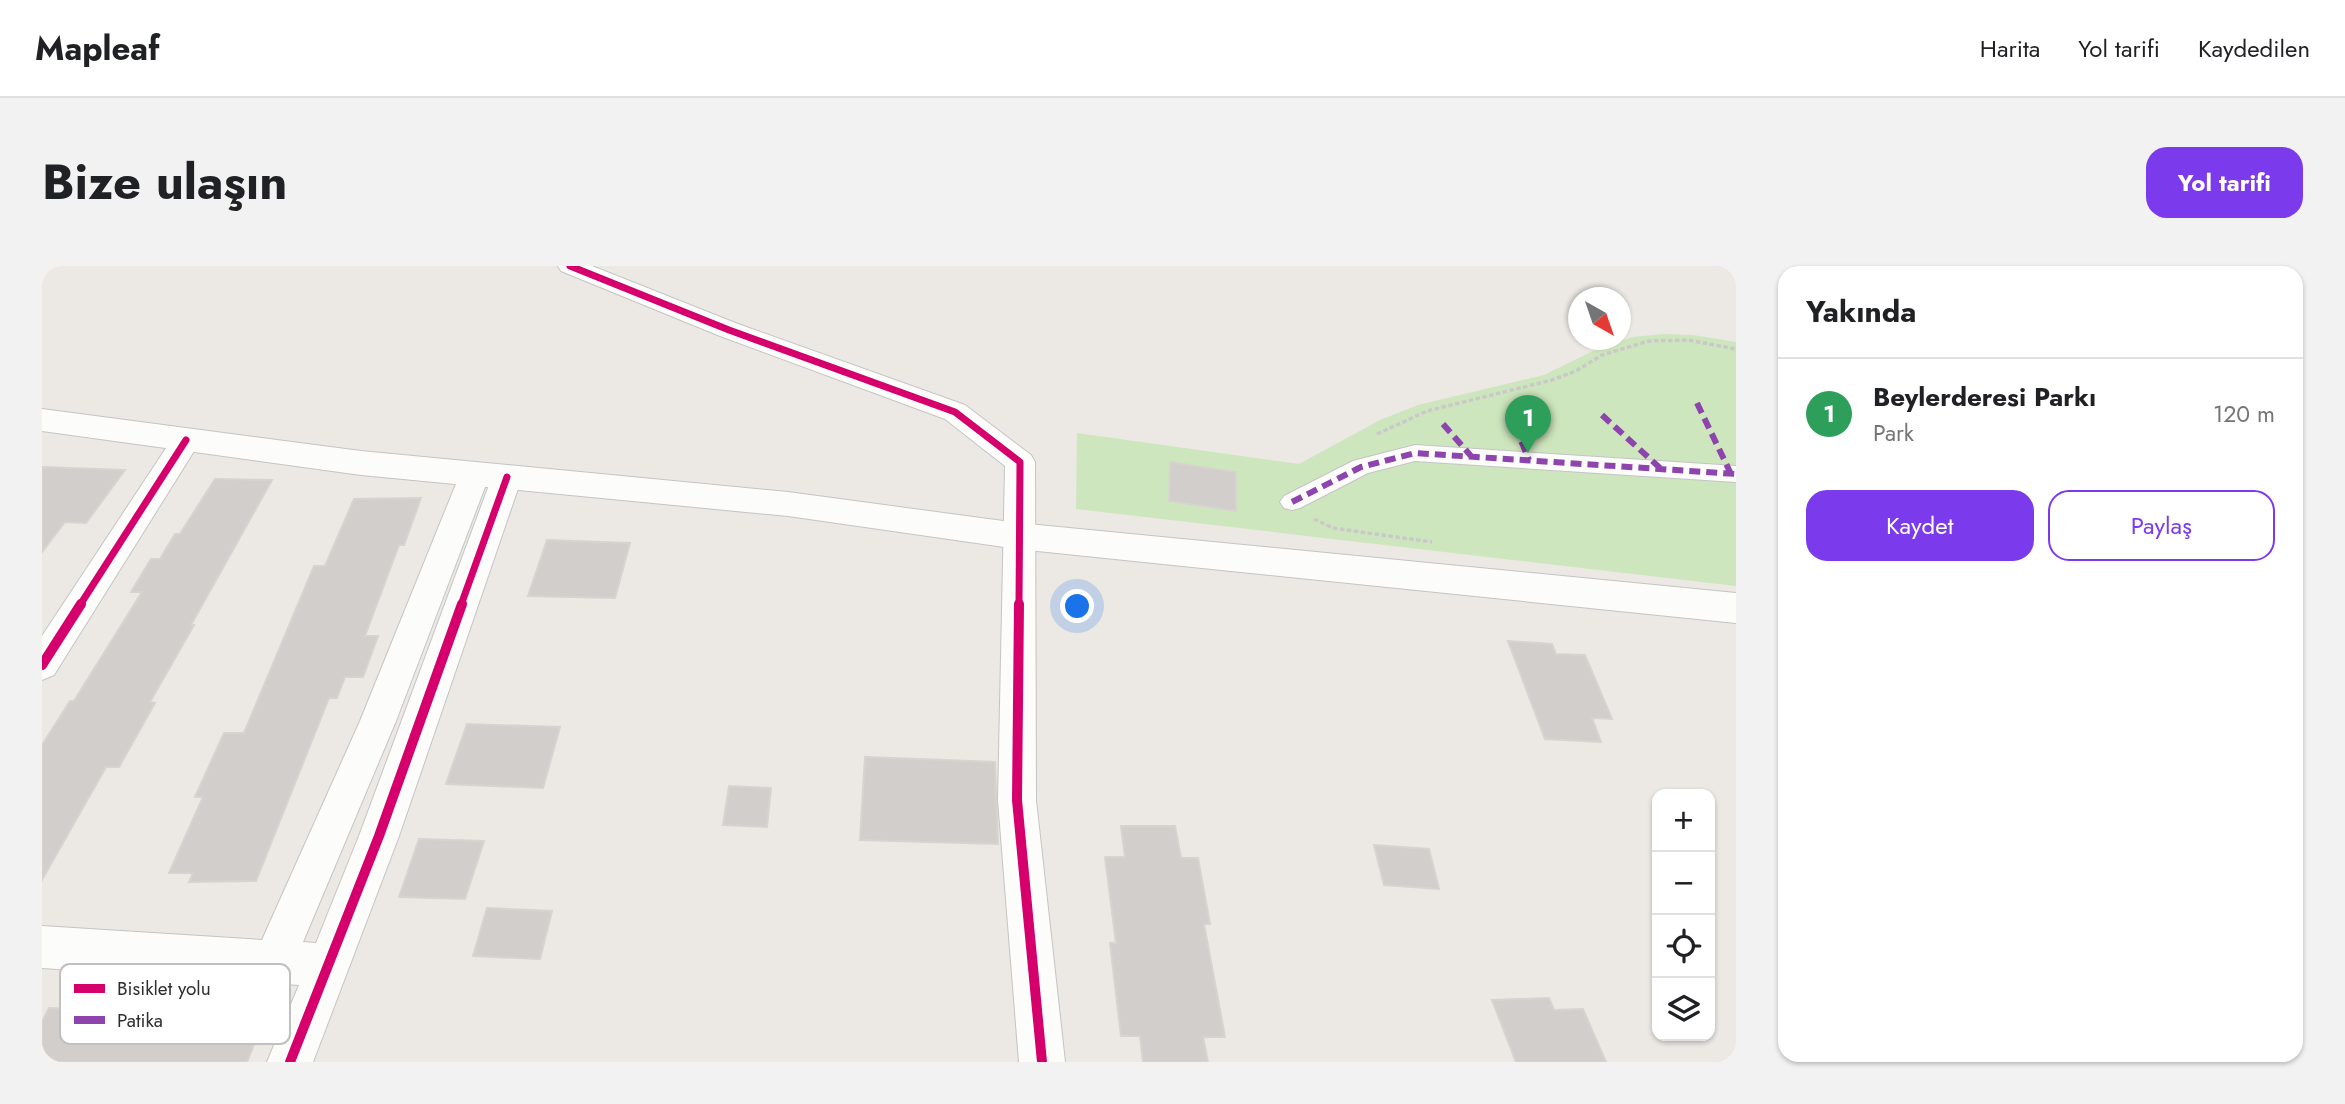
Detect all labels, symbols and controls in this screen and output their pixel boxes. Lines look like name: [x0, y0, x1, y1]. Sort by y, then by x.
text: Mapleaf: [35, 25, 160, 72]
text: Harita: [1980, 31, 2040, 66]
text: Yol tarifi: [2078, 31, 2160, 66]
text: Kaydedilen: [2198, 31, 2310, 66]
text: Bize ulaşın: [42, 147, 288, 217]
button: Yol tarifi: [2146, 147, 2303, 218]
north arrow: [1568, 287, 1631, 350]
text: Yakında: [1806, 290, 1917, 333]
text: Beylerderesi Parkı: [1873, 378, 2096, 416]
pin: 1: [1505, 395, 1551, 453]
text: 1: [1823, 397, 1835, 431]
text: 120 m: [2213, 397, 2275, 431]
text: Park: [1873, 416, 1914, 450]
button: Kaydet: [1806, 490, 2034, 561]
button: Paylaş: [2048, 490, 2275, 561]
your location: [1060, 589, 1094, 623]
map controls: [1652, 789, 1715, 1041]
button: +: [1652, 789, 1715, 852]
button: −: [1652, 852, 1715, 915]
button: locate: [1652, 915, 1715, 978]
legend: [60, 964, 290, 1044]
text: Bisiklet yolu: [117, 975, 211, 1002]
button: layers: [1652, 978, 1715, 1041]
text: Patika: [117, 1007, 163, 1034]

